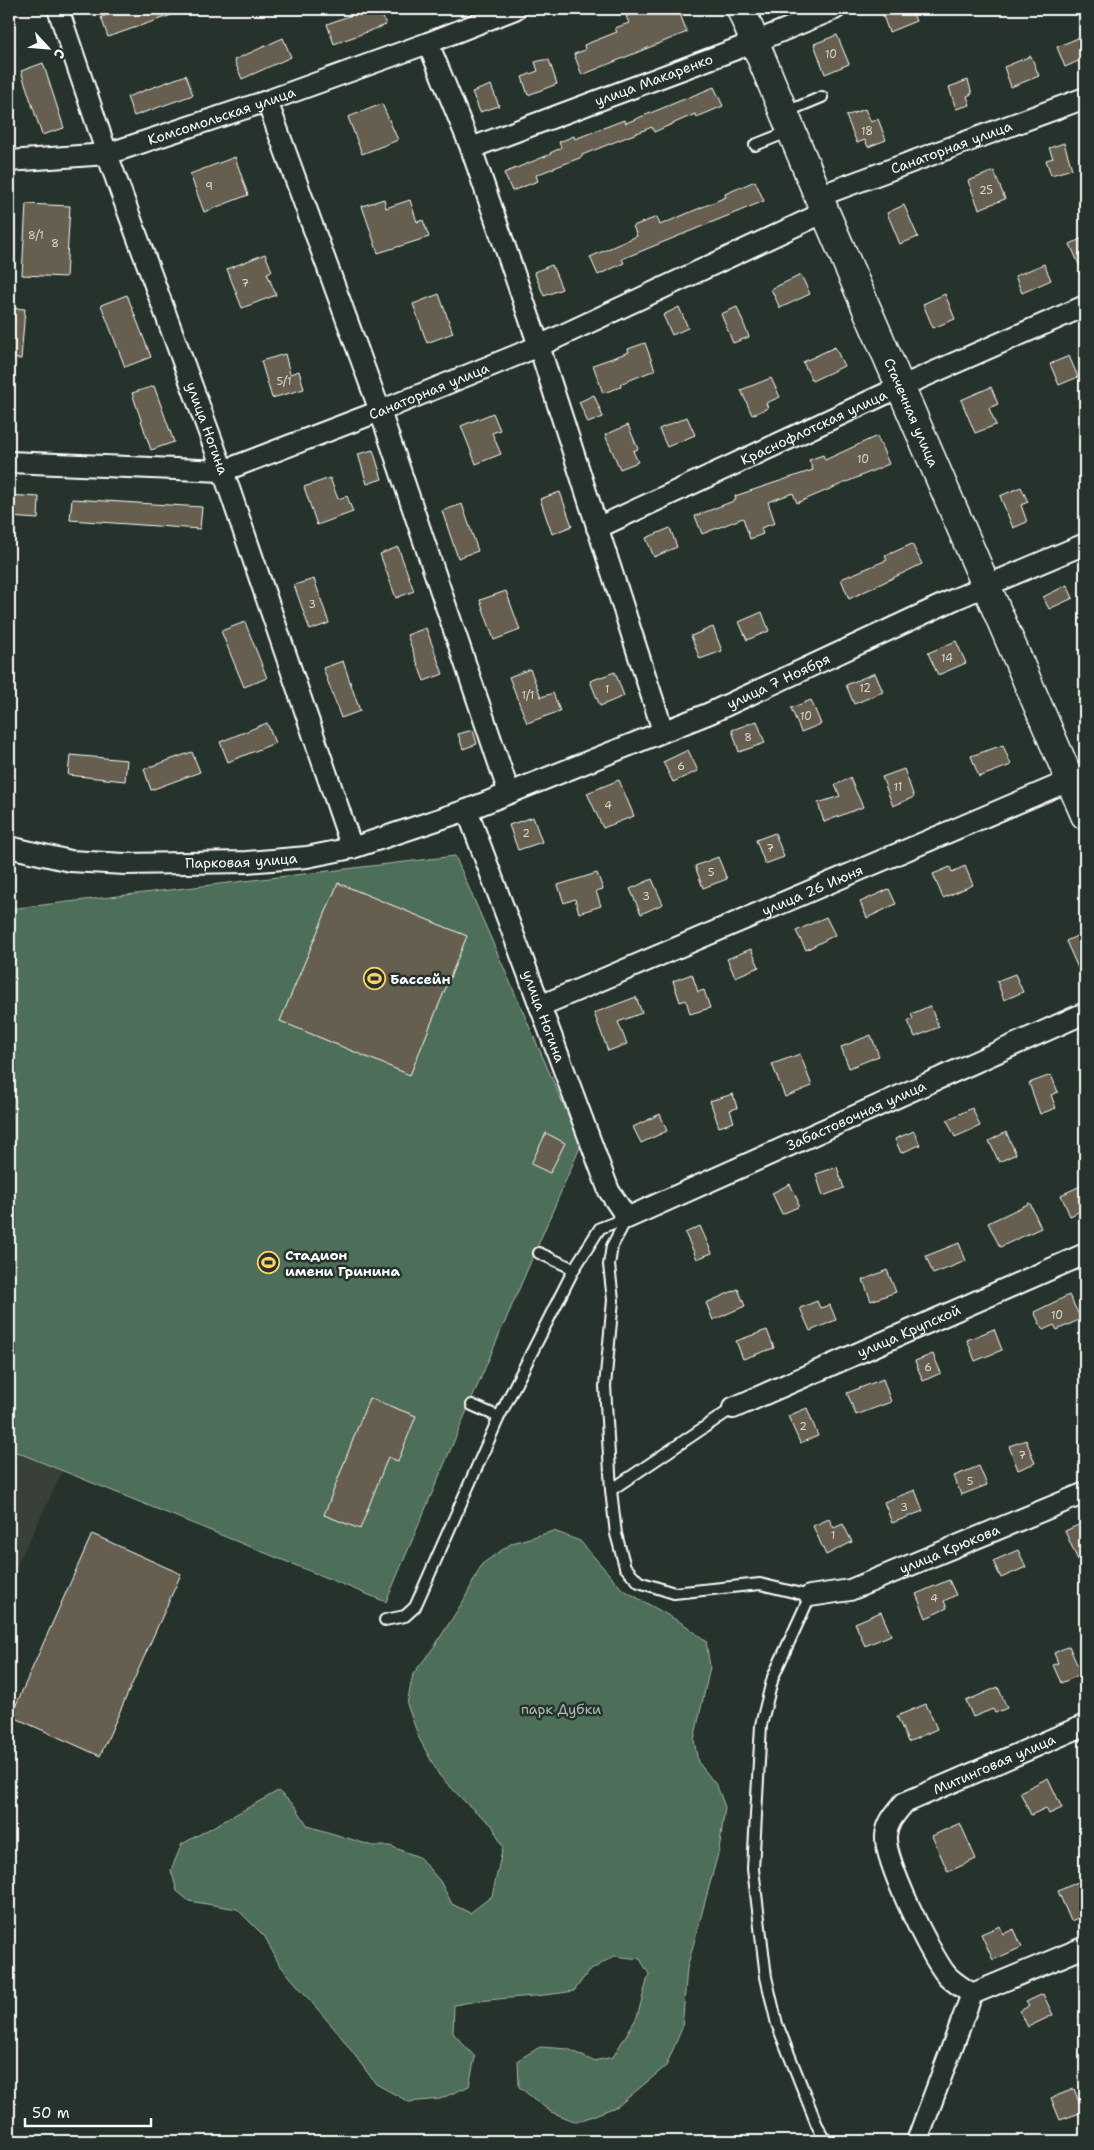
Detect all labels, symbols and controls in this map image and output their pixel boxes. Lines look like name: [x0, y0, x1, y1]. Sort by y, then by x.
north arrow: [22, 22, 72, 72]
text: С: [50, 46, 70, 62]
house number: 10: [825, 47, 837, 62]
street label: улица Макаренко: [592, 50, 715, 110]
street label: Комсомольская улица: [145, 82, 298, 149]
street label: Санаторная улица: [888, 117, 1015, 178]
house number: 18: [861, 124, 873, 139]
house number: 9: [205, 179, 213, 194]
house number: 25: [979, 183, 993, 198]
house number: 8/1: [28, 228, 44, 243]
house number: 8: [51, 236, 59, 251]
house number: 7: [241, 276, 249, 291]
street label: Стачечная улица: [880, 355, 943, 470]
street label: Санаторная улица: [366, 358, 492, 423]
house number: 5/1: [276, 374, 292, 389]
street label: улица Ногина: [182, 379, 233, 477]
street label: Краснофлотская улица: [738, 385, 890, 469]
house number: 10: [857, 452, 869, 467]
house number: 3: [308, 597, 316, 612]
street label: улица 7 Ноября: [724, 649, 833, 713]
house number: 14: [941, 651, 953, 666]
house number: 12: [859, 681, 871, 696]
house number: 1: [605, 682, 609, 697]
house number: 1/1: [522, 688, 534, 703]
house number: 10: [800, 709, 812, 724]
house number: 8: [744, 730, 752, 745]
house number: 6: [677, 759, 685, 774]
house number: 11: [894, 780, 902, 795]
house number: 4: [604, 798, 612, 813]
house number: 2: [522, 826, 530, 841]
house number: 7: [766, 841, 774, 856]
street label: Парковая улица: [185, 849, 298, 872]
street label: улица 26 Июня: [759, 861, 866, 920]
house number: 5: [708, 865, 715, 880]
house number: 3: [642, 889, 650, 904]
sports icon: Бассейн: [362, 967, 386, 991]
street label: улица Ногина: [518, 967, 569, 1065]
place label: Бассейн: [390, 970, 451, 988]
street label: Забастовочная улица: [783, 1076, 929, 1155]
place label: Стадион имени Гринина: [285, 1246, 400, 1280]
sports icon: Стадион имени Гринина: [257, 1251, 281, 1275]
street label: улица Крупской: [854, 1301, 963, 1362]
house number: 10: [1051, 1308, 1063, 1323]
house number: 6: [924, 1360, 932, 1375]
house number: 2: [799, 1419, 807, 1434]
house number: 7: [1018, 1448, 1026, 1463]
house number: 5: [967, 1474, 974, 1489]
house number: 3: [900, 1500, 908, 1515]
street label: улица Крюкова: [897, 1520, 1003, 1578]
house number: 1: [831, 1528, 835, 1543]
house number: 4: [930, 1591, 938, 1606]
park label: парк Дубки: [521, 1700, 601, 1718]
street label: Митинговая улица: [930, 1730, 1058, 1798]
scale bar: [25, 2095, 151, 2127]
text: 50 m: [32, 2103, 70, 2123]

